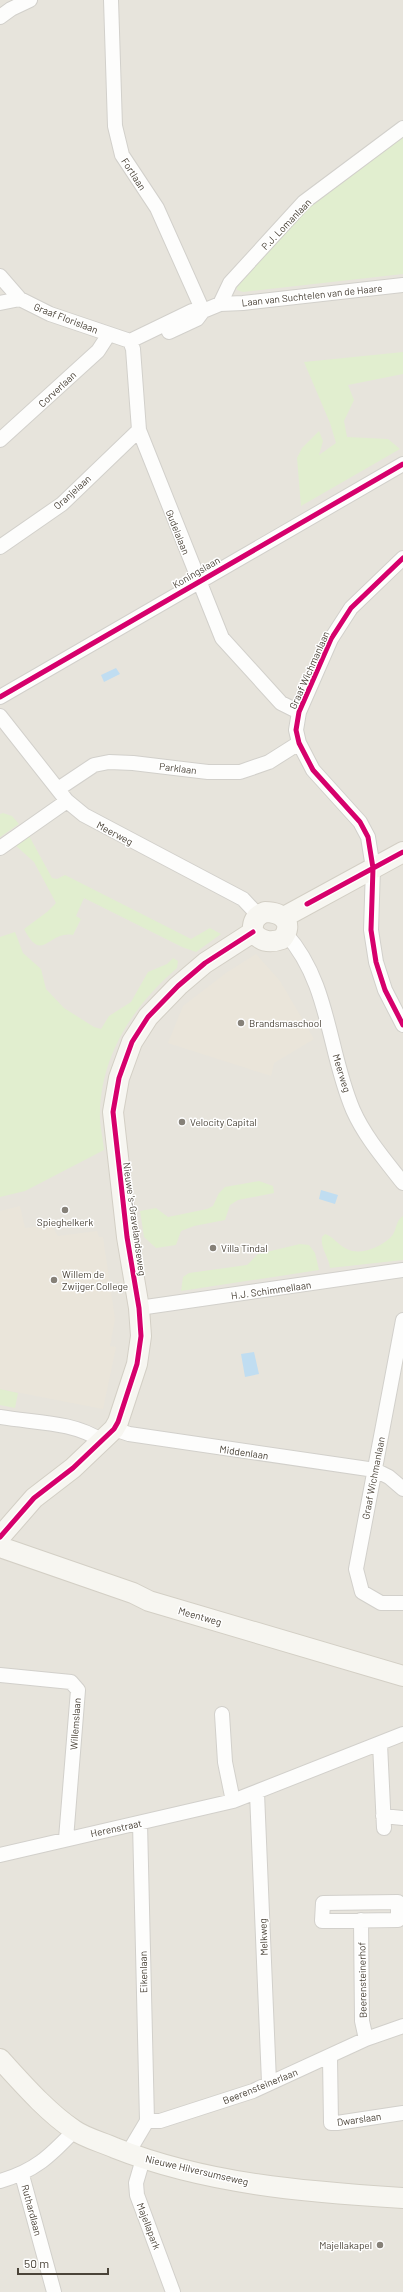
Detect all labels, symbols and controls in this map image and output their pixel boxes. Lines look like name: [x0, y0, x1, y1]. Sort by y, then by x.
street label: Fortlaan: [119, 156, 149, 192]
street label: P.J. Lomanlaan: [259, 196, 313, 252]
street label: Laan van Suchtelen van de Haare: [241, 282, 383, 308]
street label: Graaf Florislaan: [32, 300, 100, 336]
street label: Corverlaan: [36, 369, 78, 409]
street label: Oranjelaan: [51, 472, 93, 512]
street label: Gudelalaan: [164, 508, 192, 556]
street label: Koningslaan: [170, 554, 222, 590]
street label: Graaf Wichmanlaan: [286, 629, 332, 711]
street label: Parklaan: [159, 760, 197, 776]
street label: Meerweg: [95, 818, 135, 848]
place label: Brandsmaschool: [249, 1017, 322, 1029]
marker: Brandsmaschool: [236, 1018, 246, 1028]
street label: Meerweg: [330, 1052, 354, 1094]
place label: Velocity Capital: [190, 1116, 257, 1128]
marker: Velocity Capital: [177, 1117, 187, 1127]
street label: Nieuwe 's-Gravelandseweg: [121, 1161, 149, 1277]
marker: Spieghelkerk: [60, 1205, 70, 1215]
place label: Spieghelkerk: [37, 1216, 93, 1228]
place label: Villa Tindal: [221, 1242, 267, 1254]
marker: Villa Tindal: [208, 1243, 218, 1253]
place label: Willem de Zwijger College: [62, 1268, 128, 1292]
marker: Willem de Zwijger College: [49, 1275, 59, 1285]
street label: H.J. Schimmellaan: [230, 1278, 312, 1302]
street label: Graaf Wichmanlaan: [359, 1436, 387, 1520]
street label: Middenlaan: [219, 1443, 269, 1461]
street label: Meentweg: [177, 1604, 223, 1628]
street label: Willemslaan: [67, 1698, 83, 1750]
street label: Herenstraat: [89, 1817, 143, 1839]
street label: Melkweg: [256, 1918, 270, 1956]
street label: Beerensteinerhof: [355, 1941, 369, 2018]
street label: Eikenlaan: [137, 1951, 149, 1993]
street label: Beerensteinerlaan: [221, 2066, 299, 2106]
street label: Dwarslaan: [336, 2110, 382, 2128]
street label: Nieuwe Hilversumseweg: [144, 2152, 250, 2188]
street label: Ruthardlaan: [19, 2183, 45, 2237]
street label: Majellapark: [135, 2201, 163, 2251]
place label: Majellakapel: [319, 2239, 372, 2251]
marker: Majellakapel: [375, 2240, 385, 2250]
scale bar: [18, 2250, 108, 2276]
text: 50 m: [24, 2256, 49, 2270]

